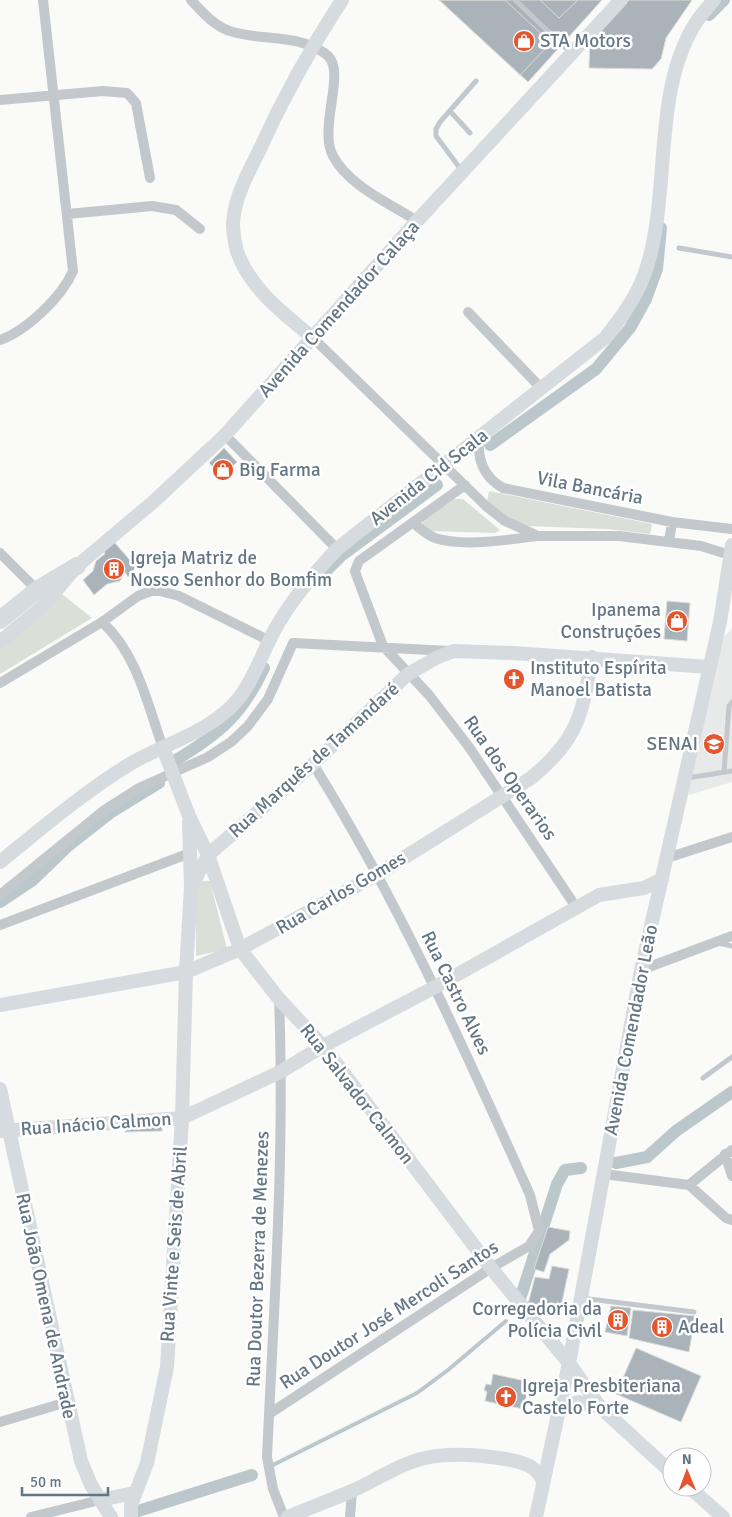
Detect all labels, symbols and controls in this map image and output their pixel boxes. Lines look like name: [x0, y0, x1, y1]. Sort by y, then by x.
shop icon: STA Motors: [512, 29, 536, 53]
place label: STA Motors: [540, 29, 631, 53]
street label: Avenida Comendador Calaça: [253, 215, 425, 403]
street label: Avenida Cid Scala: [365, 423, 493, 531]
shop icon: Big Farma: [211, 458, 235, 482]
place label: Big Farma: [239, 458, 321, 482]
street label: Vila Bancária: [535, 466, 645, 510]
place label: Igreja Matriz de Nosso Senhor do Bomfim: [130, 546, 332, 592]
building icon: Igreja Matriz de Nosso Senhor do Bomfim: [102, 557, 126, 581]
place label: Ipanema Construções: [561, 598, 661, 644]
shop icon: Ipanema Construções: [665, 609, 689, 633]
place label: Instituto Espírita Manoel Batista: [530, 656, 667, 702]
church icon: Instituto Espírita Manoel Batista: [502, 667, 526, 691]
street label: Rua Marquês de Tamandaré: [224, 677, 404, 843]
street label: Rua dos Operarios: [458, 711, 562, 845]
place label: SENAI: [647, 732, 698, 756]
school or university icon: SENAI: [702, 732, 726, 756]
street label: Rua Carlos Gomes: [272, 846, 410, 940]
street label: Avenida Comendador Leão: [599, 923, 663, 1137]
street label: Rua Castro Alves: [416, 927, 496, 1059]
street label: Rua Salvador Calmon: [295, 1019, 419, 1169]
street label: Rua Inácio Calmon: [20, 1107, 172, 1141]
street label: Rua Doutor Bezerra de Menezes: [242, 1131, 274, 1387]
street label: Rua Vinte e Seis de Abril: [155, 1145, 193, 1343]
street label: Rua João Omena de Andrade: [10, 1191, 82, 1421]
street label: Rua Doutor José Mercoli Santos: [275, 1235, 503, 1395]
place label: Corregedoria da Polícia Civil: [472, 1297, 602, 1343]
building icon: Corregedoria da Polícia Civil: [606, 1308, 630, 1332]
building icon: Adeal: [650, 1315, 674, 1339]
place label: Adeal: [678, 1315, 724, 1339]
place label: Igreja Presbiteriana Castelo Forte: [522, 1374, 681, 1420]
church icon: Igreja Presbiteriana Castelo Forte: [494, 1385, 518, 1409]
north arrow: [662, 1447, 712, 1497]
text: N: [682, 1451, 692, 1468]
scale bar: [22, 1464, 109, 1496]
text: 50 m: [30, 1473, 61, 1491]

